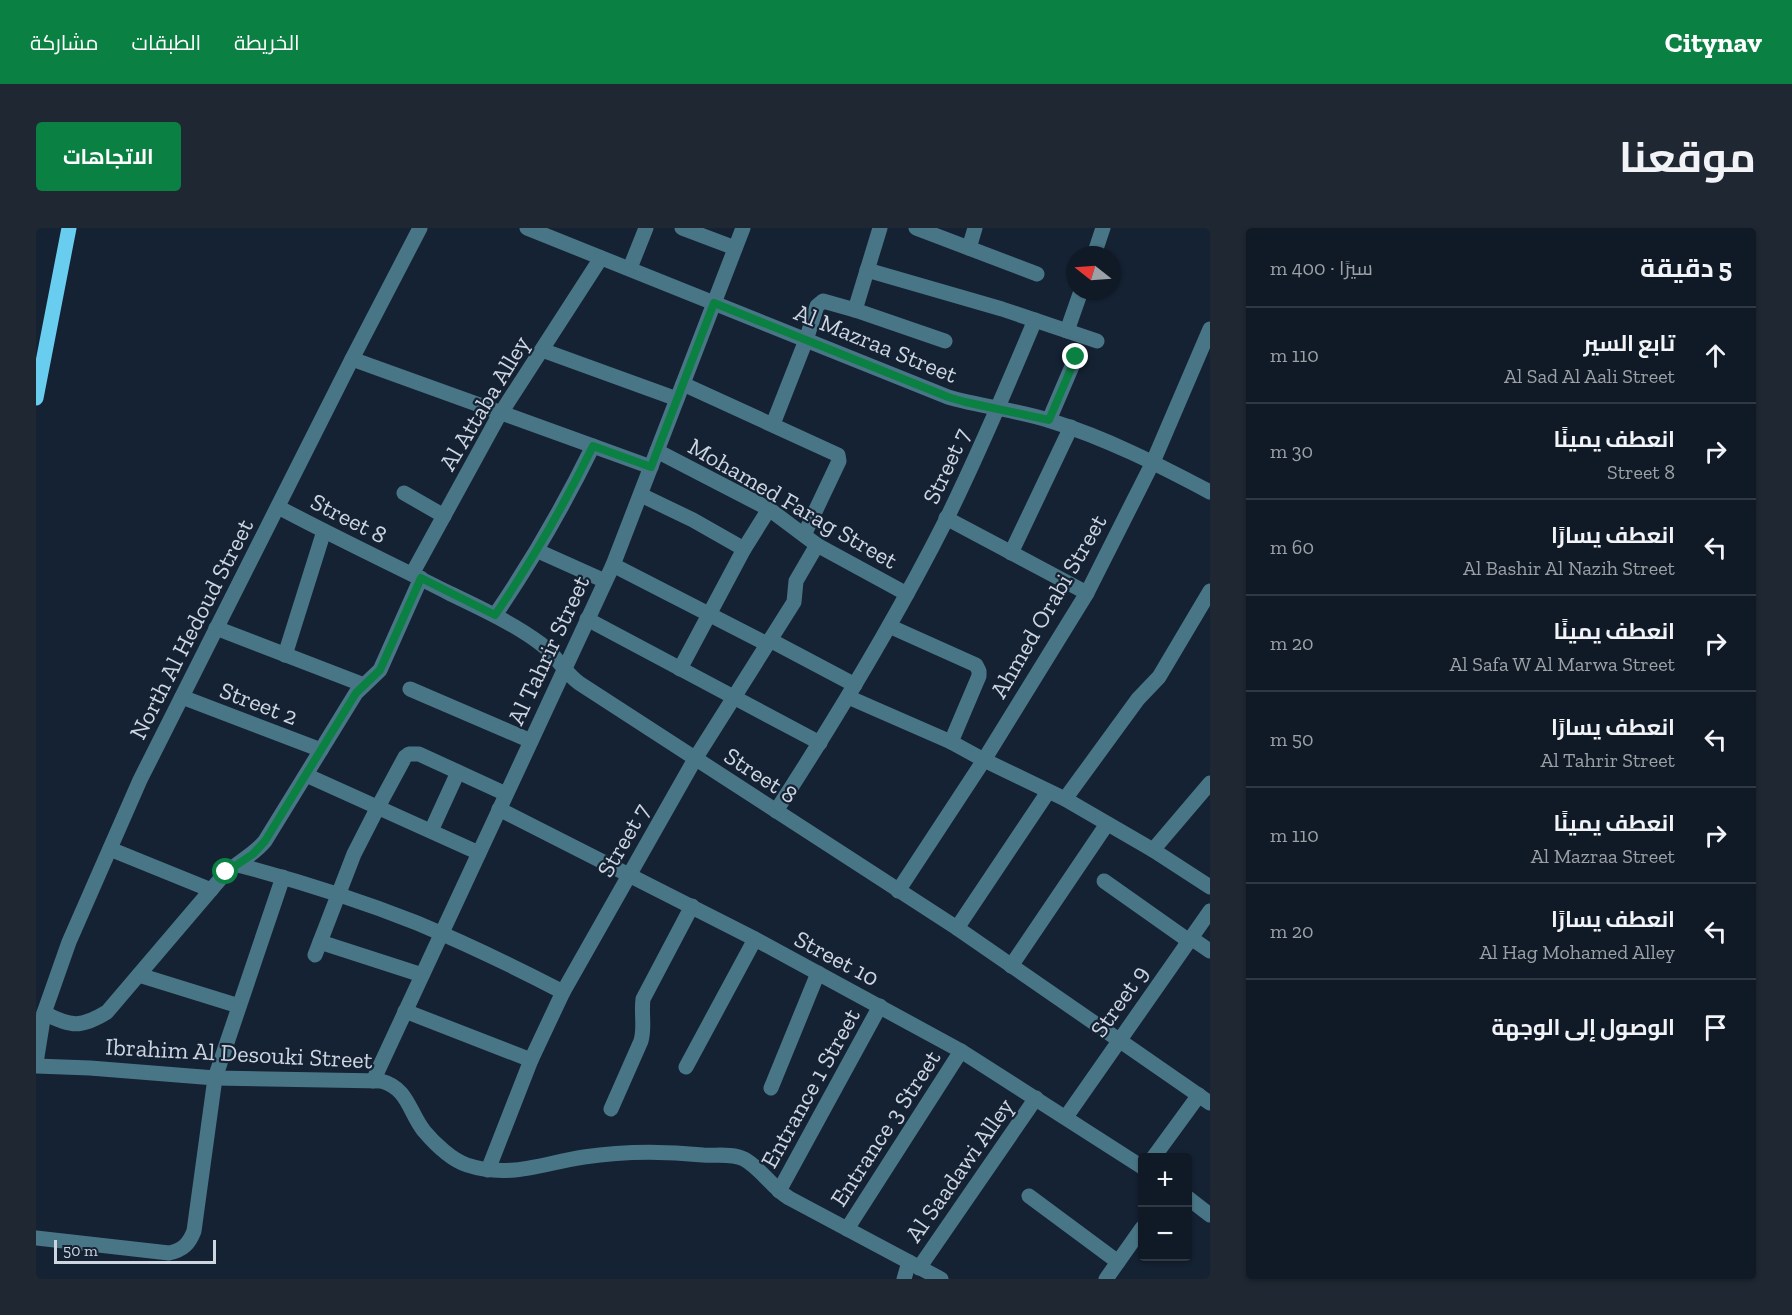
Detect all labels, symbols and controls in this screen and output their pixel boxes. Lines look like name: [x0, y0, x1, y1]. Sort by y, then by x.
text: Citynav: [1665, 26, 1762, 59]
text: مشاركة: [30, 30, 99, 55]
text: الطبقات: [132, 30, 201, 55]
text: الخريطة: [234, 30, 300, 55]
button: الاتجاهات: [36, 122, 181, 191]
text: موقعنا: [1619, 132, 1756, 183]
north arrow: [1066, 246, 1120, 300]
text: 5 دقيقة: [1640, 252, 1732, 284]
text: سيرًا · 400 m: [1270, 256, 1373, 280]
street label: Al Mazraa Street: [790, 297, 962, 389]
street label: Al Attaba Alley: [432, 330, 536, 476]
text: تابع السير: [1583, 330, 1675, 357]
icon: ahead: [1699, 339, 1732, 372]
route end: [1062, 343, 1088, 369]
text: 110 m: [1270, 343, 1319, 367]
text: Al Sad Al Aali Street: [1504, 364, 1675, 388]
street label: Street 7: [916, 424, 976, 508]
text: انعطف يمينًا: [1554, 426, 1675, 453]
street label: Mohamed Farag Street: [683, 431, 903, 575]
icon: right: [1699, 435, 1732, 468]
text: 30 m: [1270, 439, 1313, 463]
text: Street 8: [1607, 460, 1675, 484]
street label: Street 8: [306, 487, 392, 549]
street label: Ahmed Orabi Street: [984, 509, 1112, 703]
street label: North Al Hedoud Street: [123, 514, 259, 744]
text: انعطف يسارًا: [1551, 522, 1675, 549]
icon: left: [1699, 531, 1732, 564]
text: 60 m: [1270, 535, 1314, 559]
text: Al Bashir Al Nazih Street: [1463, 556, 1675, 580]
street label: Al Tahrir Street: [501, 571, 595, 729]
text: انعطف يمينًا: [1554, 618, 1675, 645]
icon: right: [1699, 627, 1732, 660]
text: 20 m: [1270, 631, 1314, 655]
text: Al Safa W Al Marwa Street: [1449, 652, 1675, 676]
street label: Street 2: [216, 675, 302, 731]
text: انعطف يسارًا: [1551, 714, 1675, 741]
icon: left: [1699, 723, 1732, 756]
text: 50 m: [1270, 727, 1314, 751]
street label: Street 8: [719, 741, 803, 809]
text: Al Tahrir Street: [1541, 748, 1675, 772]
street label: Street 7: [590, 798, 656, 882]
text: انعطف يمينًا: [1554, 810, 1675, 837]
icon: right: [1699, 819, 1732, 852]
text: 110 m: [1270, 823, 1319, 847]
text: Al Mazraa Street: [1531, 844, 1675, 868]
route start: [212, 858, 238, 884]
text: انعطف يسارًا: [1551, 906, 1675, 933]
icon: left: [1699, 915, 1732, 948]
text: 20 m: [1270, 919, 1314, 943]
street label: Street 10: [790, 924, 884, 992]
text: Al Hag Mohamed Alley: [1479, 940, 1675, 964]
street label: Street 9: [1084, 959, 1154, 1043]
street label: Entrance 1 Street: [754, 1003, 866, 1173]
icon: arrive: [1699, 1011, 1732, 1044]
text: الوصول إلى الوجهة: [1491, 1014, 1675, 1041]
street label: Ibrahim Al Desouki Street: [105, 1032, 373, 1074]
street label: Entrance 3 Street: [824, 1044, 946, 1212]
street label: Al Saadawi Alley: [899, 1092, 1020, 1248]
map controls: [1138, 1153, 1192, 1261]
button: +: [1138, 1153, 1192, 1207]
button: −: [1138, 1207, 1192, 1261]
scale bar: [54, 1237, 216, 1264]
text: 50 m: [63, 1241, 98, 1260]

